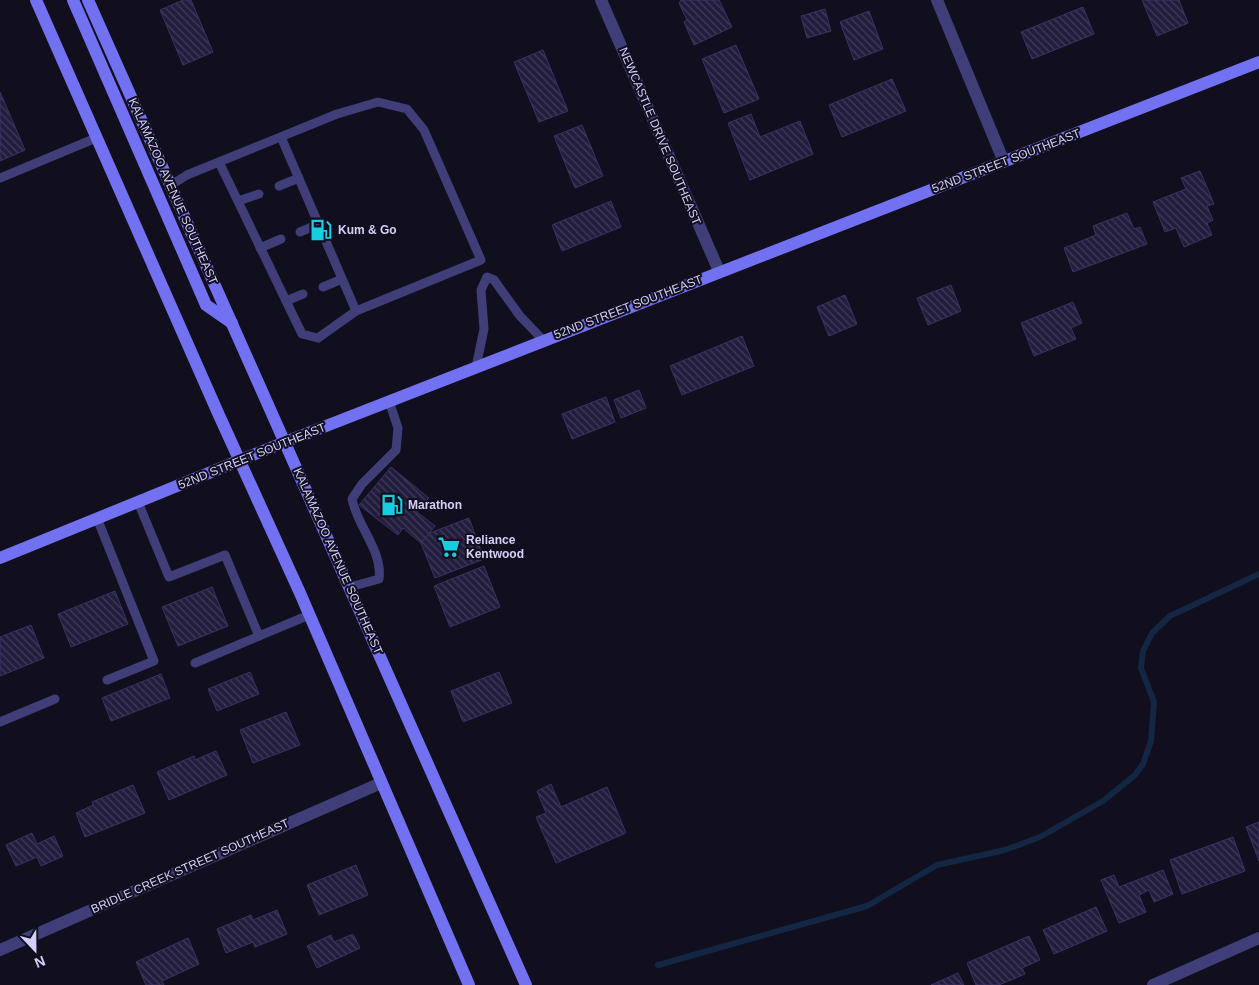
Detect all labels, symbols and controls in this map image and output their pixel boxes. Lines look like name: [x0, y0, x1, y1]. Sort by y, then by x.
street label: NEWCASTLE DRIVE SOUTHEAST: [616, 45, 704, 227]
street label: KALAMAZOO AVENUE SOUTHEAST: [125, 96, 221, 287]
street label: 52ND STREET SOUTHEAST: [930, 126, 1083, 196]
fuel station icon: Kum & Go: [308, 217, 334, 243]
place label: Kum & Go: [338, 223, 397, 237]
street label: 52ND STREET SOUTHEAST: [552, 272, 705, 342]
street label: 52ND STREET SOUTHEAST: [176, 420, 328, 492]
street label: KALAMAZOO AVENUE SOUTHEAST: [290, 466, 386, 657]
fuel station icon: Marathon: [379, 492, 405, 518]
place label: Marathon: [408, 498, 462, 512]
place label: Reliance Kentwood: [466, 533, 524, 561]
supermarket icon: Reliance Kentwood: [436, 534, 462, 560]
street label: BRIDLE CREEK STREET SOUTHEAST: [89, 816, 292, 916]
north arrow: [10, 925, 60, 975]
text: N: [32, 953, 48, 971]

